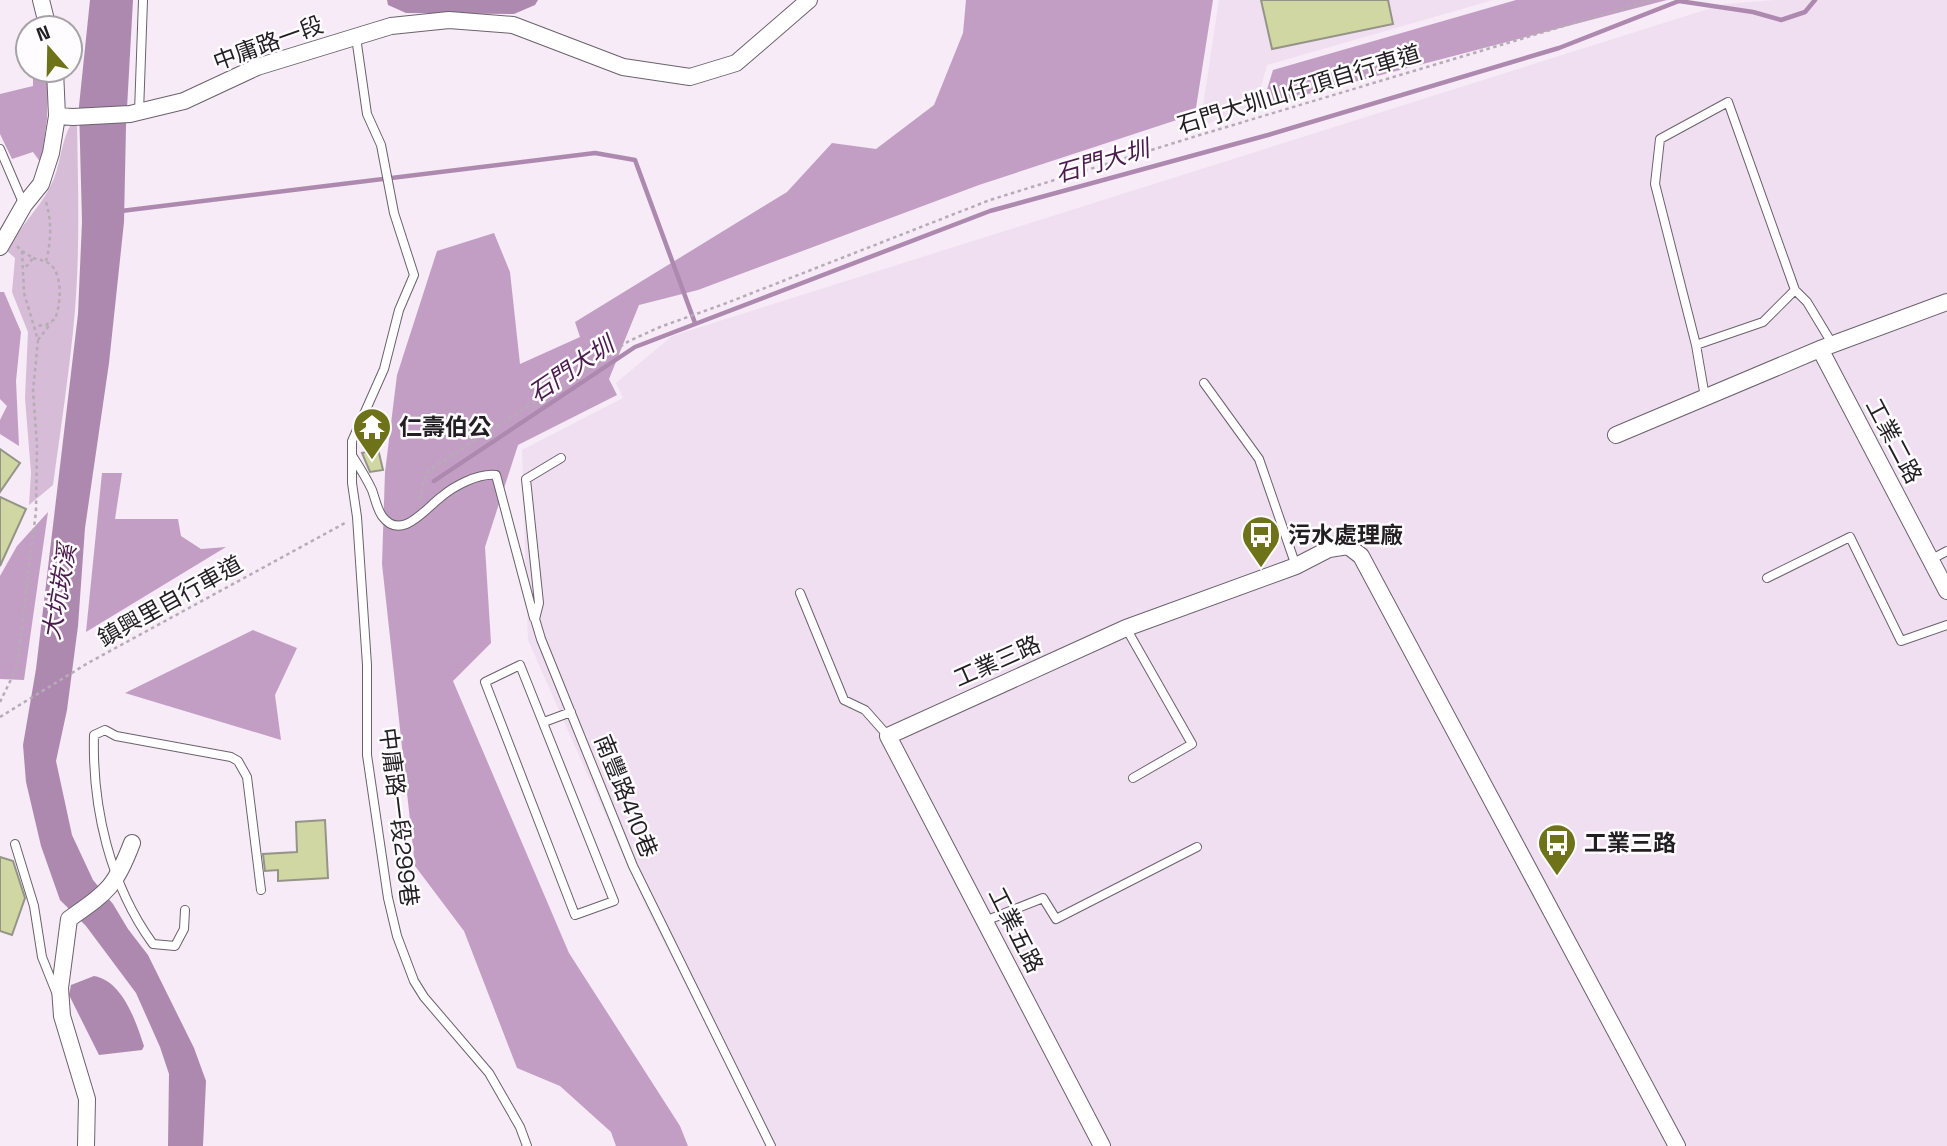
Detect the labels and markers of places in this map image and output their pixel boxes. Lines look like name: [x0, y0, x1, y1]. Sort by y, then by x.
temple icon: 仁壽伯公: [351, 406, 393, 461]
place label: 仁壽伯公: [399, 412, 491, 442]
bus stop icon: 污水處理廠: [1240, 514, 1282, 569]
place label: 污水處理廠: [1288, 520, 1403, 550]
bus stop icon: 工業三路: [1536, 822, 1578, 877]
place label: 工業三路: [1584, 828, 1676, 858]

